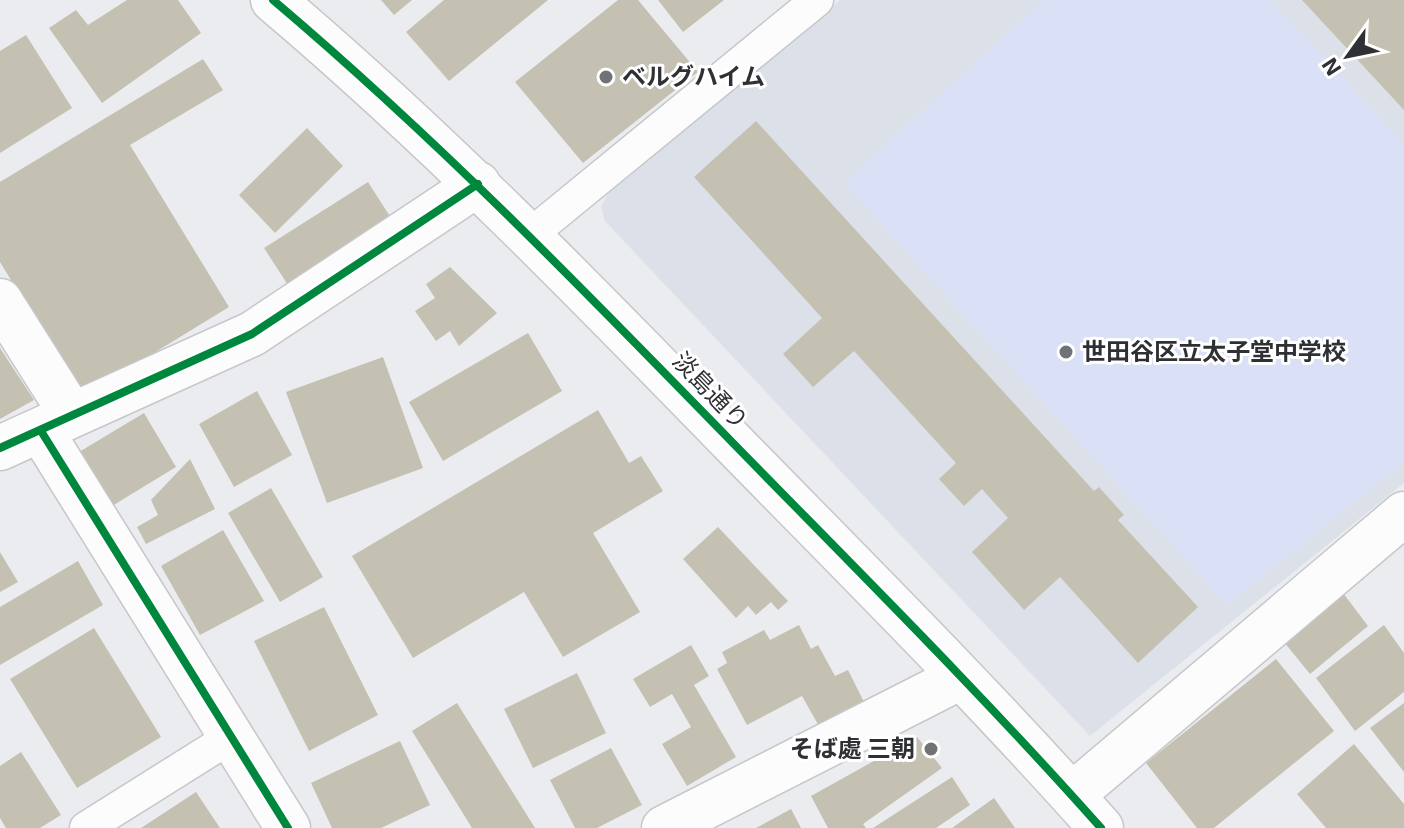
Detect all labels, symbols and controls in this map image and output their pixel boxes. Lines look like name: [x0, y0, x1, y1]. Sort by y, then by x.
north arrow: [1308, 16, 1388, 96]
text: N: [1315, 54, 1346, 81]
place label: ベルグハイム: [622, 61, 765, 90]
marker: ベルグハイム: [597, 68, 615, 86]
place label: 世田谷区立太子堂中学校: [1082, 336, 1346, 365]
marker: 世田谷区立太子堂中学校: [1057, 343, 1075, 361]
street label: 淡島通り: [667, 345, 755, 435]
place label: そば處 三朝: [790, 733, 915, 762]
marker: そば處 三朝: [922, 740, 940, 758]

